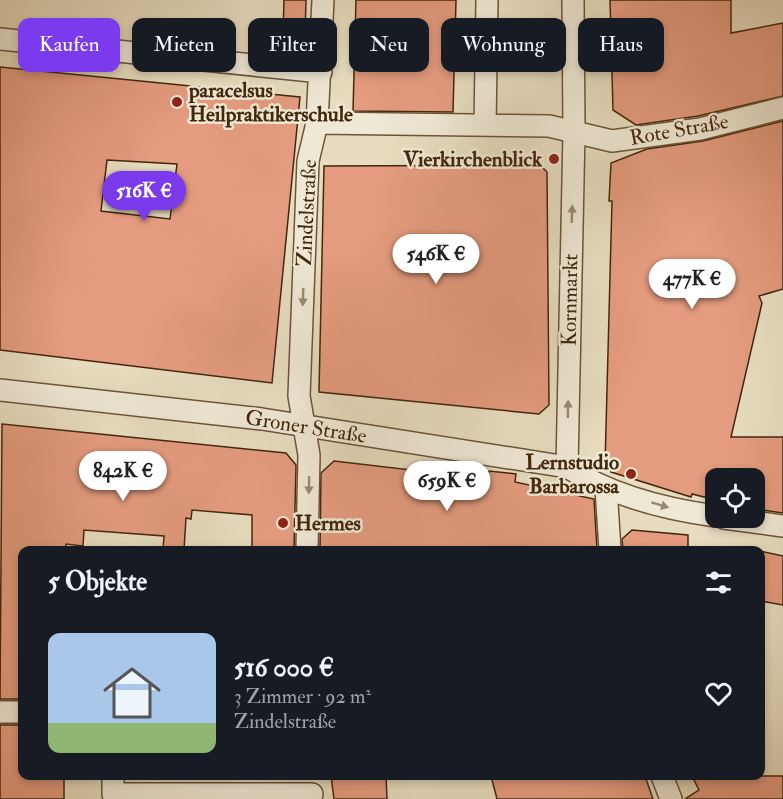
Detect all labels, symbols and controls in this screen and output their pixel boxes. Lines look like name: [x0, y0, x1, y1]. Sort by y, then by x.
chip: Kaufen: [18, 18, 120, 72]
chip: Mieten: [132, 18, 236, 72]
chip: Filter: [248, 18, 337, 72]
chip: Neu: [349, 18, 429, 72]
chip: Wohnung: [441, 18, 566, 72]
chip: Haus: [578, 18, 664, 72]
place label: paracelsus Heilpraktikerschule: [188, 77, 353, 128]
marker: paracelsus Heilpraktikerschule: [170, 95, 184, 109]
street label: Rote Straße: [627, 108, 731, 152]
place label: Vierkirchenblick: [402, 146, 543, 173]
marker: Vierkirchenblick: [547, 152, 561, 166]
street label: Zindelstraße: [291, 159, 323, 267]
pin: 516K €: [95, 171, 193, 222]
text: 516K €: [116, 178, 172, 203]
one-way arrow: [567, 204, 577, 223]
pin: 546K €: [387, 234, 485, 285]
text: 546K €: [406, 241, 466, 266]
street label: Kornmarkt: [556, 253, 584, 346]
pin: 477K €: [643, 259, 741, 310]
text: 477K €: [663, 266, 721, 291]
one-way arrow: [298, 287, 308, 306]
one-way arrow: [563, 399, 573, 418]
street label: Groner Straße: [243, 404, 369, 450]
place label: Lernstudio Barbarossa: [526, 449, 620, 500]
pin: 842K €: [74, 451, 172, 502]
text: 842K €: [93, 458, 153, 483]
pin: 659K €: [398, 461, 496, 512]
marker: Lernstudio Barbarossa: [624, 467, 638, 481]
text: 659K €: [417, 468, 477, 493]
map controls: [705, 468, 765, 528]
button: locate: [705, 468, 765, 528]
one-way arrow: [304, 476, 313, 495]
one-way arrow: [651, 501, 669, 510]
place label: Hermes: [295, 510, 361, 537]
marker: Hermes: [276, 516, 290, 530]
text: 5 Objekte: [48, 566, 147, 598]
icon: filters: [702, 566, 735, 599]
text: 516 000 €: [234, 652, 334, 684]
icon: home: [96, 657, 168, 729]
icon: heart: [702, 677, 735, 710]
text: 3 Zimmer · 92 m²: [234, 684, 371, 709]
text: Zindelstraße: [234, 709, 336, 734]

